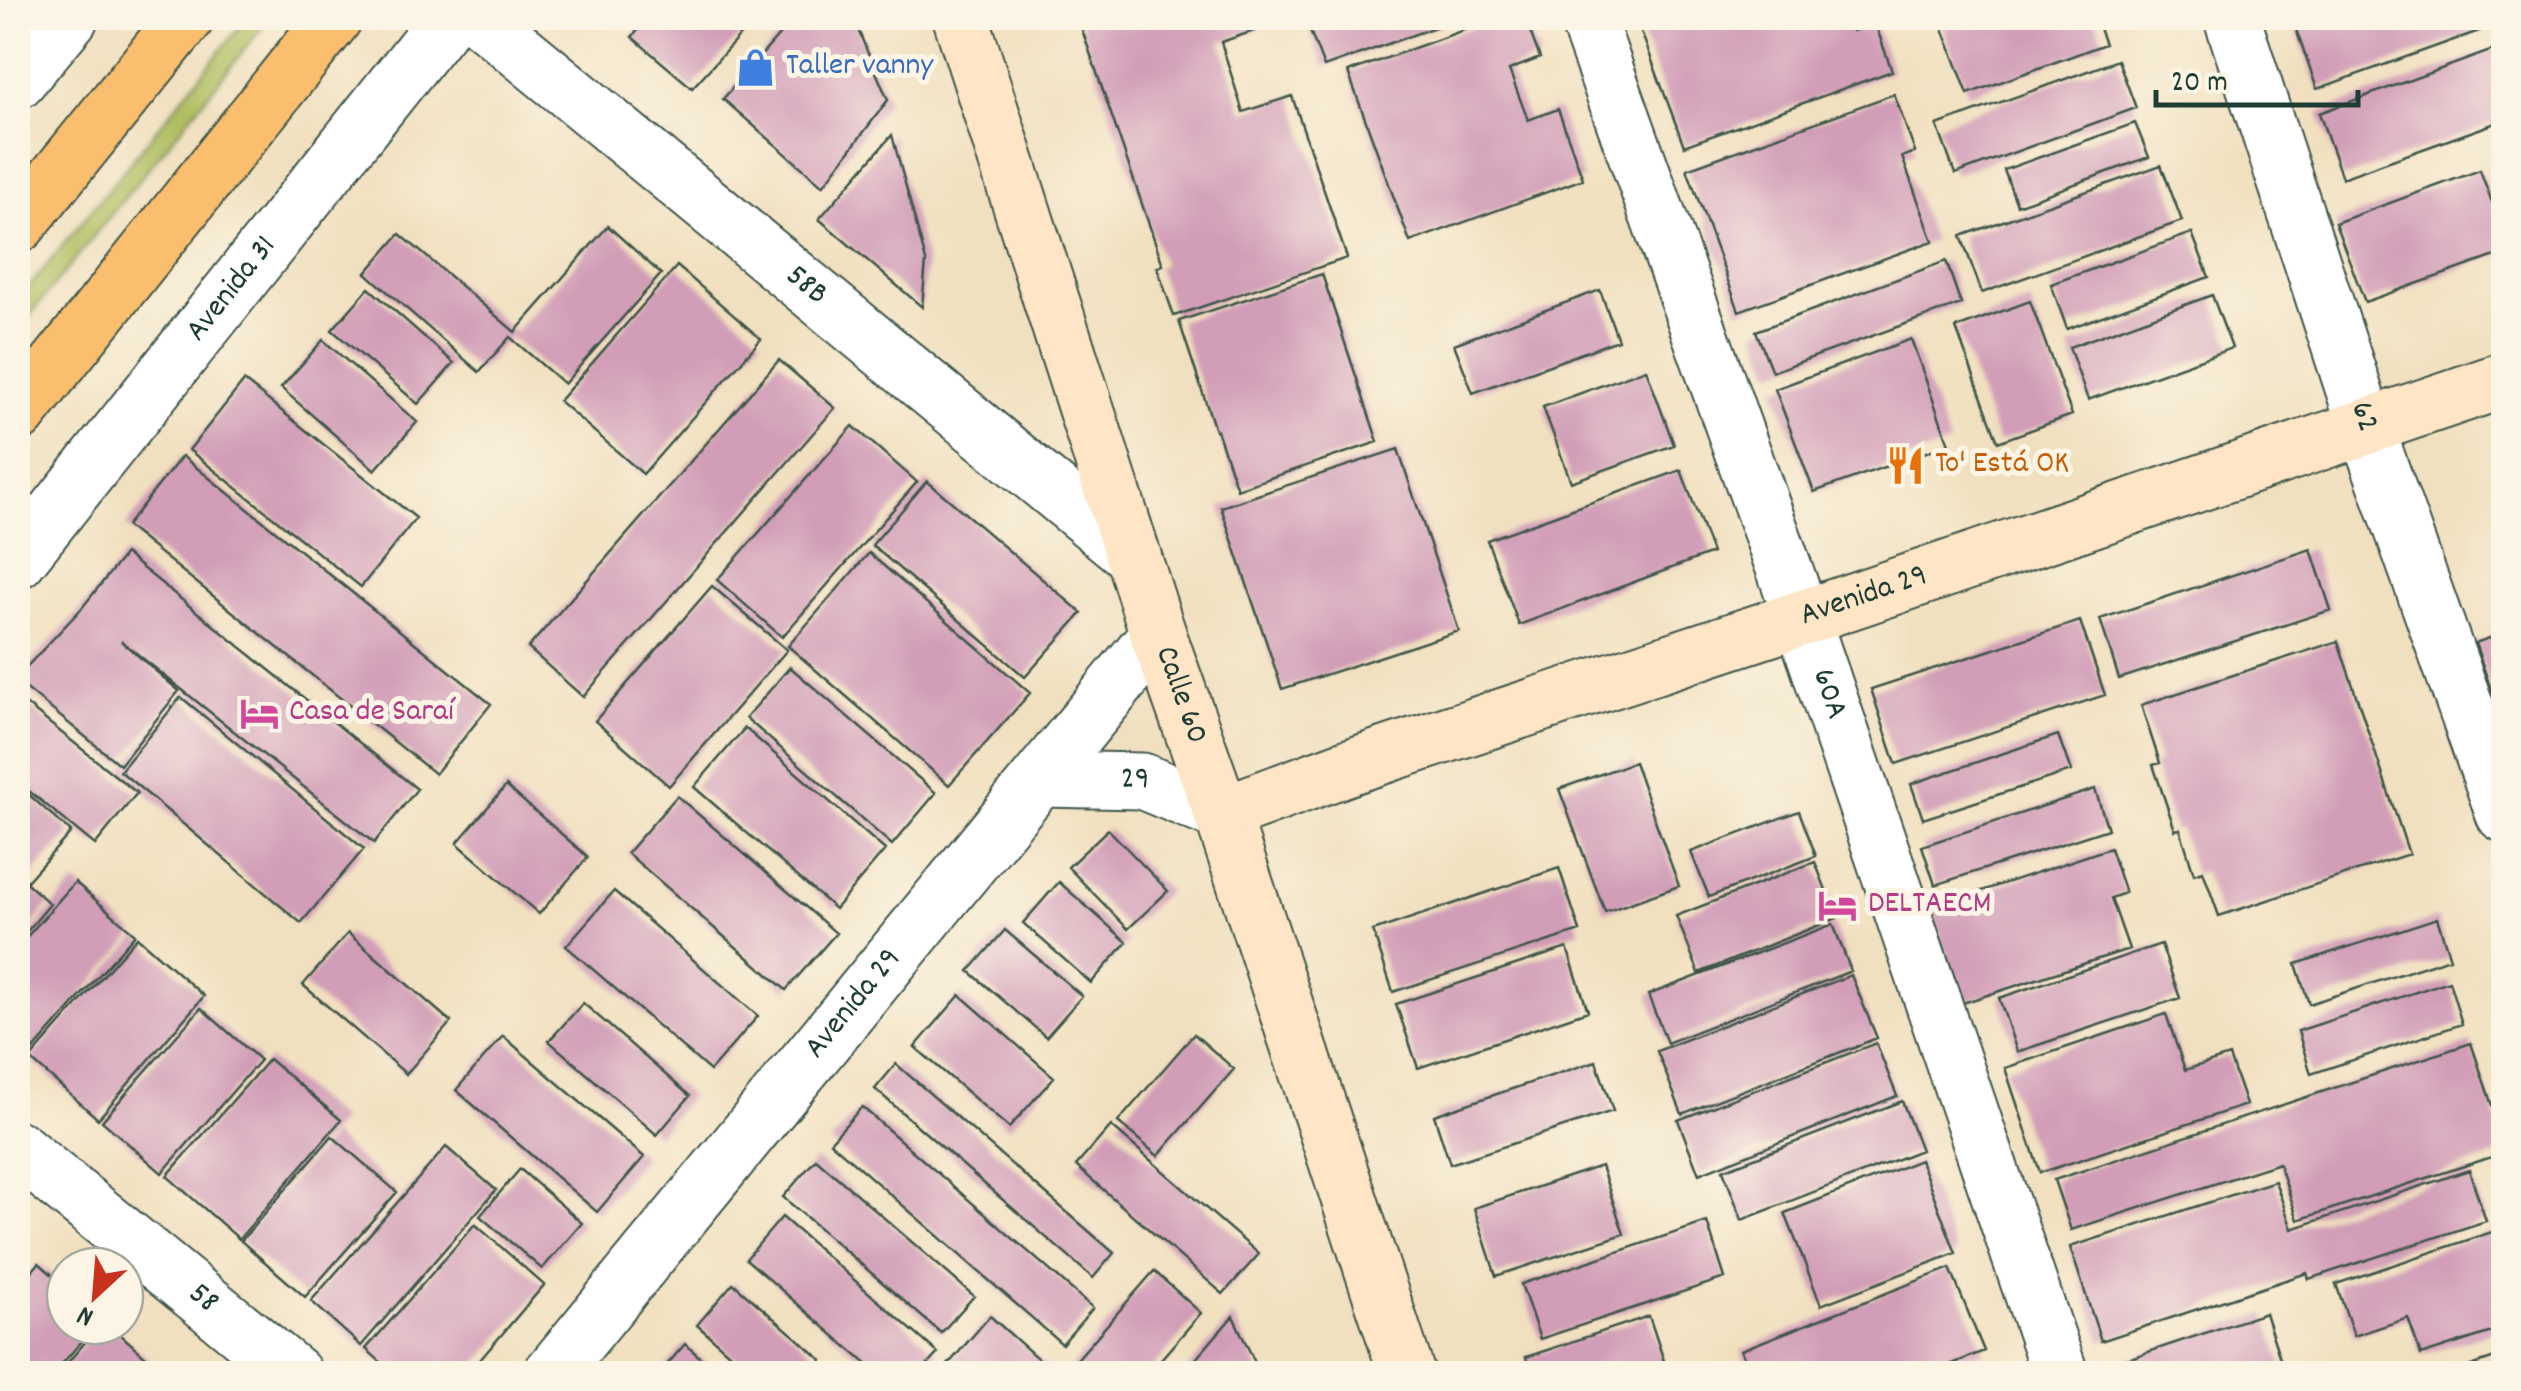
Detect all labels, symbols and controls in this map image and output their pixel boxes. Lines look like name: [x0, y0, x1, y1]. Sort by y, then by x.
place label: Taller vanny: [786, 44, 934, 90]
scale bar: [2156, 45, 2358, 107]
shop icon: Taller vanny: [735, 46, 777, 88]
text: 20 m: [2171, 63, 2228, 106]
street label: Avenida 31: [176, 227, 289, 353]
street label: 58B: [775, 255, 837, 318]
street label: 62: [2336, 396, 2389, 438]
place label: To' Está OK: [1935, 442, 2069, 488]
restaurant icon: To' Está OK: [1884, 444, 1926, 486]
street label: Avenida 29: [1795, 554, 1934, 640]
street label: Calle 60: [1141, 640, 1218, 751]
street label: 60A: [1798, 663, 1858, 726]
place label: Casa de Saraí: [289, 690, 456, 736]
hotel icon: Casa de Saraí: [238, 692, 280, 734]
street label: 29: [1120, 758, 1150, 804]
place label: DELTAECM: [1868, 882, 1992, 928]
hotel icon: DELTAECM: [1817, 884, 1859, 926]
street label: Avenida 29: [795, 939, 914, 1070]
north arrow: [45, 1246, 145, 1346]
street label: 58: [177, 1273, 228, 1326]
text: N: [71, 1293, 101, 1335]

